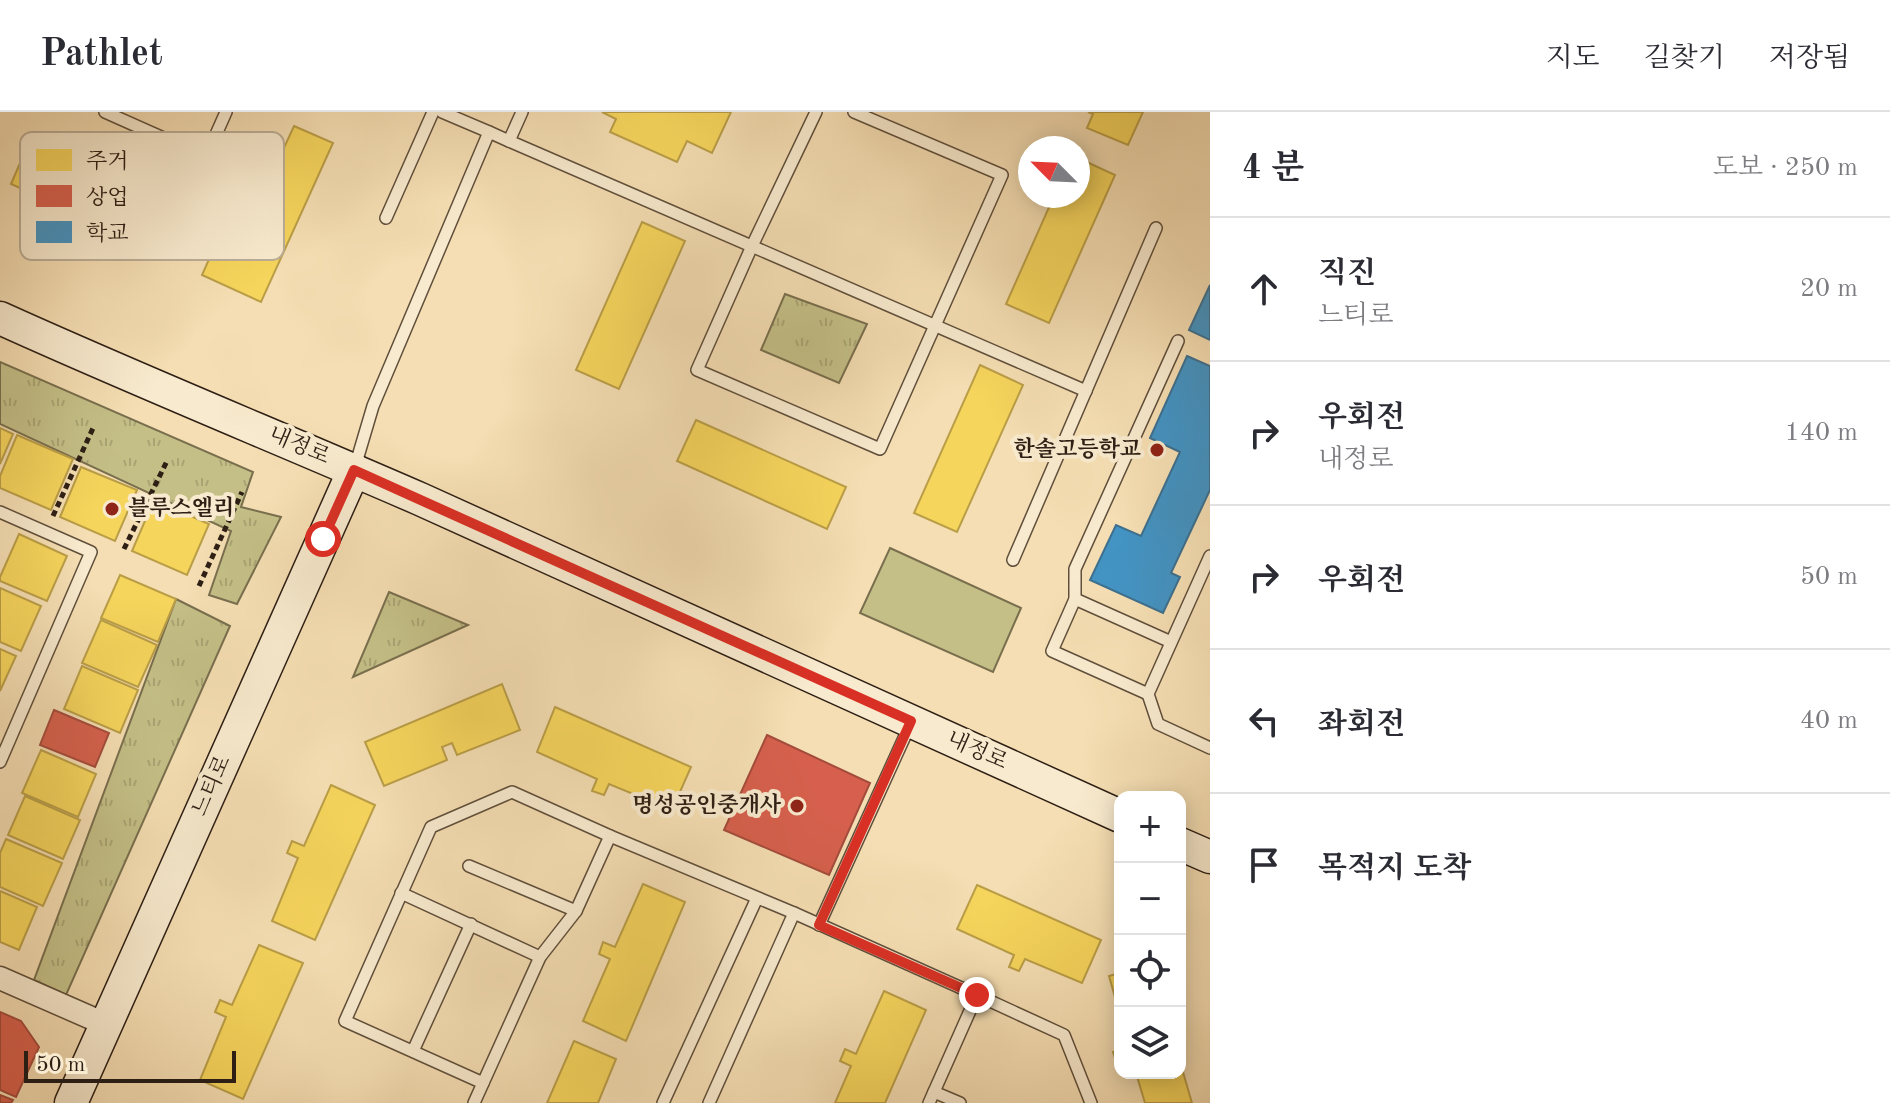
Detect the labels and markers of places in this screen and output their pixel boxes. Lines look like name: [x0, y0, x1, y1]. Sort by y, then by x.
place label: 한솔고등학교: [1013, 436, 1141, 461]
marker: 한솔고등학교: [1148, 441, 1166, 459]
place label: 블루스엘리: [128, 495, 234, 520]
marker: 블루스엘리: [103, 500, 121, 518]
place label: 명성공인중개사: [632, 792, 782, 817]
marker: 명성공인중개사: [788, 797, 806, 815]

